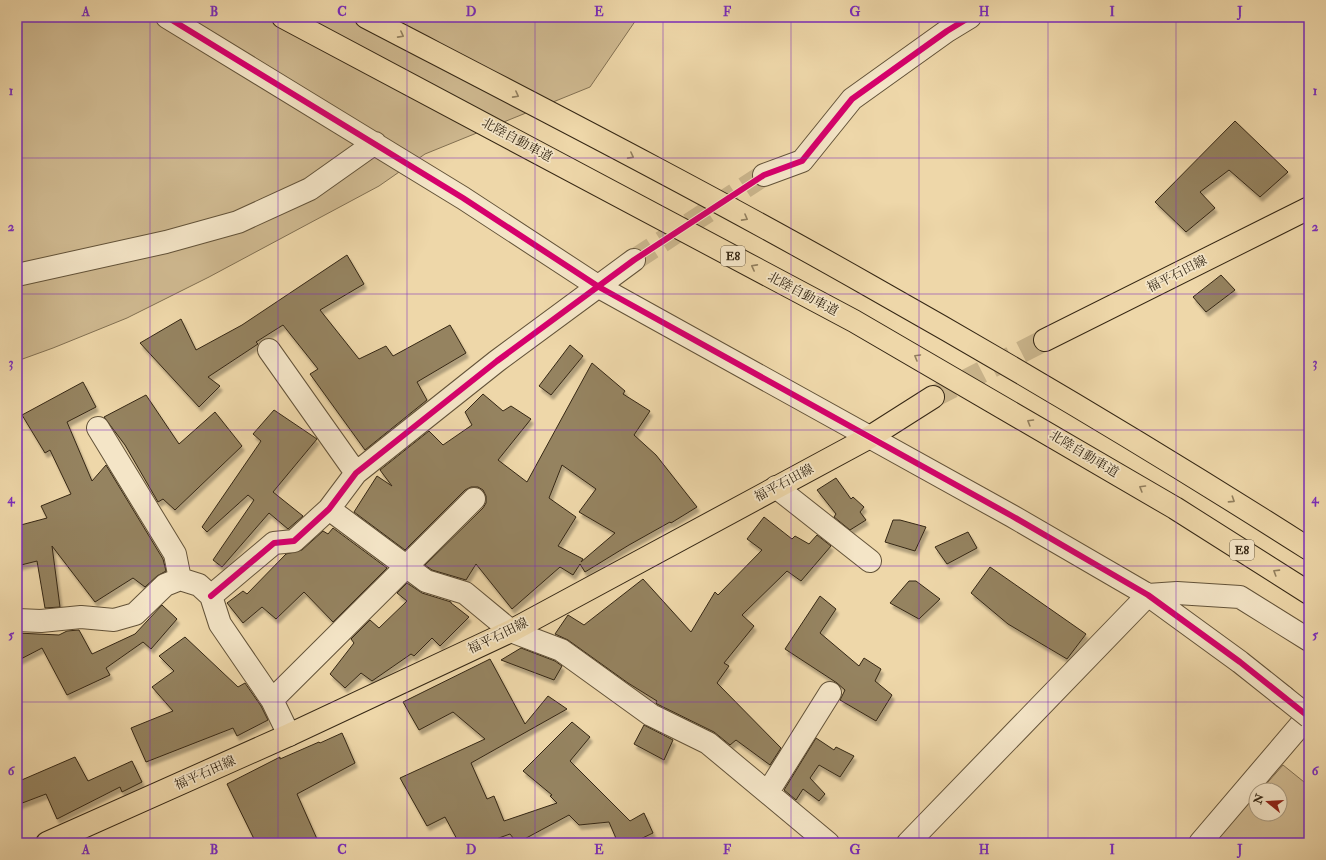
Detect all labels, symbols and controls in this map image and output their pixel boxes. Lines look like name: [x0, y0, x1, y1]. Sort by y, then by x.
text: A: [81, 4, 91, 20]
text: B: [210, 4, 218, 20]
text: C: [337, 4, 347, 20]
text: D: [466, 4, 477, 20]
text: E: [594, 4, 604, 20]
text: F: [723, 4, 732, 20]
text: G: [850, 4, 861, 20]
text: H: [979, 4, 990, 20]
text: I: [1109, 4, 1115, 20]
text: J: [1236, 4, 1243, 21]
one-way arrow: [396, 30, 404, 38]
text: 1: [9, 83, 14, 99]
text: 1: [1313, 83, 1318, 99]
one-way arrow: [512, 91, 519, 98]
street label: 北陸自動車道: [479, 115, 555, 165]
one-way arrow: [627, 151, 634, 159]
one-way arrow: [741, 213, 749, 220]
text: 2: [8, 219, 15, 235]
text: 2: [1312, 219, 1319, 235]
road number: E8: [721, 246, 745, 266]
street label: 福平石田線: [1144, 252, 1210, 296]
one-way arrow: [751, 265, 758, 272]
street label: 北陸自動車道: [765, 269, 841, 319]
text: 3: [9, 355, 14, 371]
one-way arrow: [914, 355, 921, 362]
text: 3: [1313, 355, 1318, 371]
one-way arrow: [1027, 419, 1034, 426]
street label: 北陸自動車道: [1046, 427, 1122, 481]
street label: 福平石田線: [752, 461, 816, 505]
one-way arrow: [1139, 485, 1146, 493]
text: 4: [6, 491, 15, 507]
text: 4: [1310, 491, 1319, 507]
one-way arrow: [1228, 495, 1235, 502]
road number: E8: [1230, 540, 1254, 560]
one-way arrow: [1273, 569, 1280, 577]
street label: 福平石田線: [465, 615, 531, 657]
text: 5: [8, 627, 14, 643]
text: 5: [1312, 627, 1318, 643]
street label: 福平石田線: [172, 752, 238, 794]
text: 6: [8, 763, 16, 779]
text: 6: [1312, 763, 1320, 779]
north arrow: [1248, 782, 1288, 822]
text: N: [1251, 791, 1267, 807]
text: A: [81, 842, 91, 858]
text: B: [210, 842, 218, 858]
text: C: [337, 842, 347, 858]
text: D: [466, 842, 477, 858]
text: E: [594, 842, 604, 858]
text: F: [723, 842, 732, 858]
text: G: [850, 842, 861, 858]
text: H: [979, 842, 990, 858]
text: I: [1109, 842, 1115, 858]
text: J: [1236, 842, 1243, 859]

